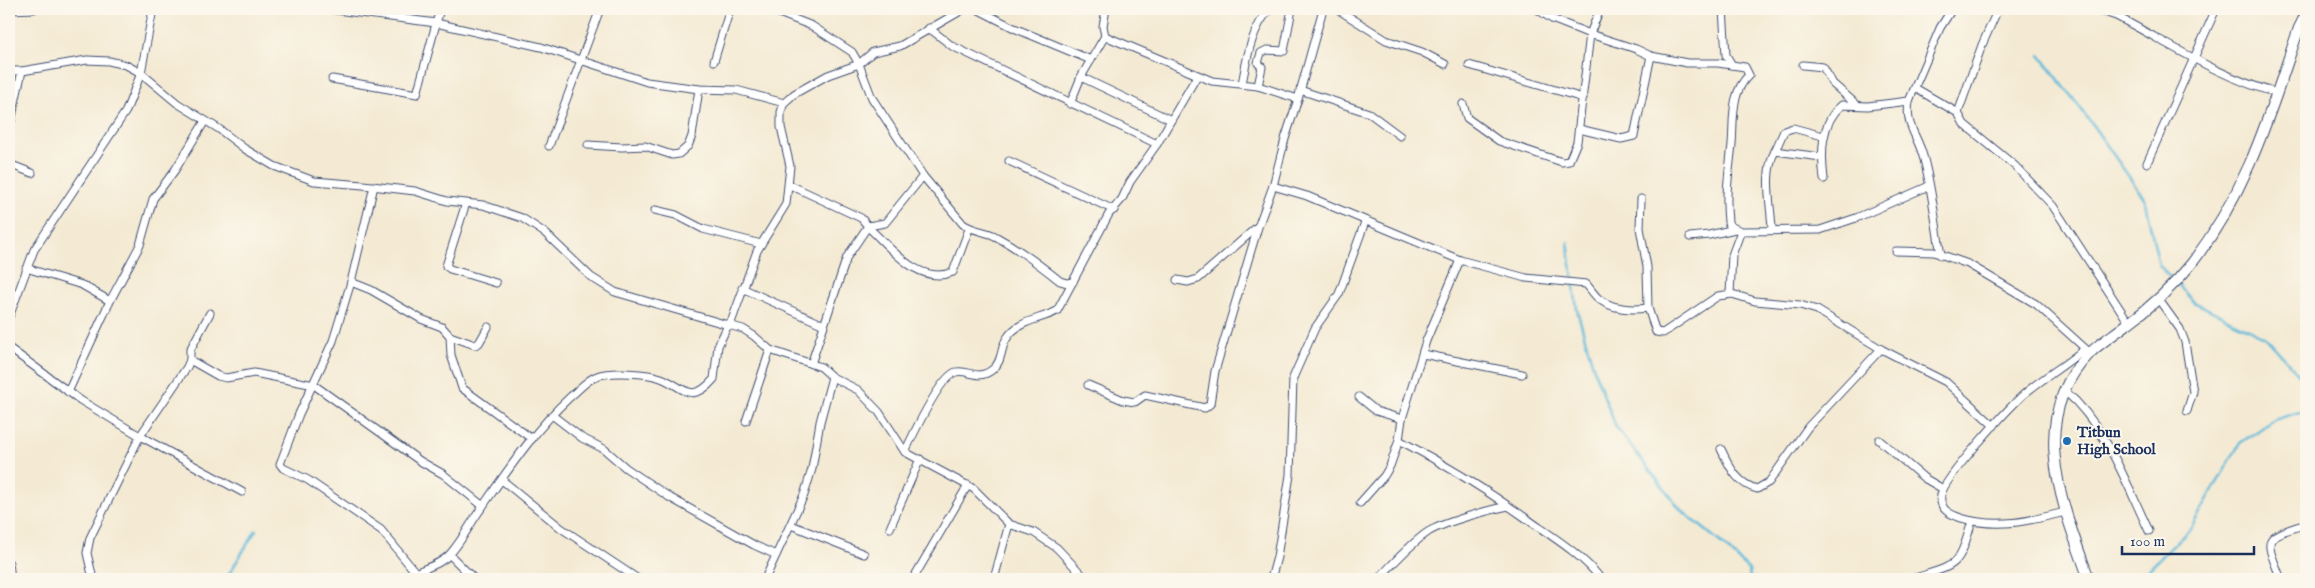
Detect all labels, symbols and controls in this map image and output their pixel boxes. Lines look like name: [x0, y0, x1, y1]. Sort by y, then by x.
place label: Titbun High School: [2076, 423, 2156, 459]
marker: Titbun High School: [2061, 435, 2073, 447]
scale bar: [2122, 523, 2255, 555]
text: 100 m: [2130, 532, 2166, 551]

